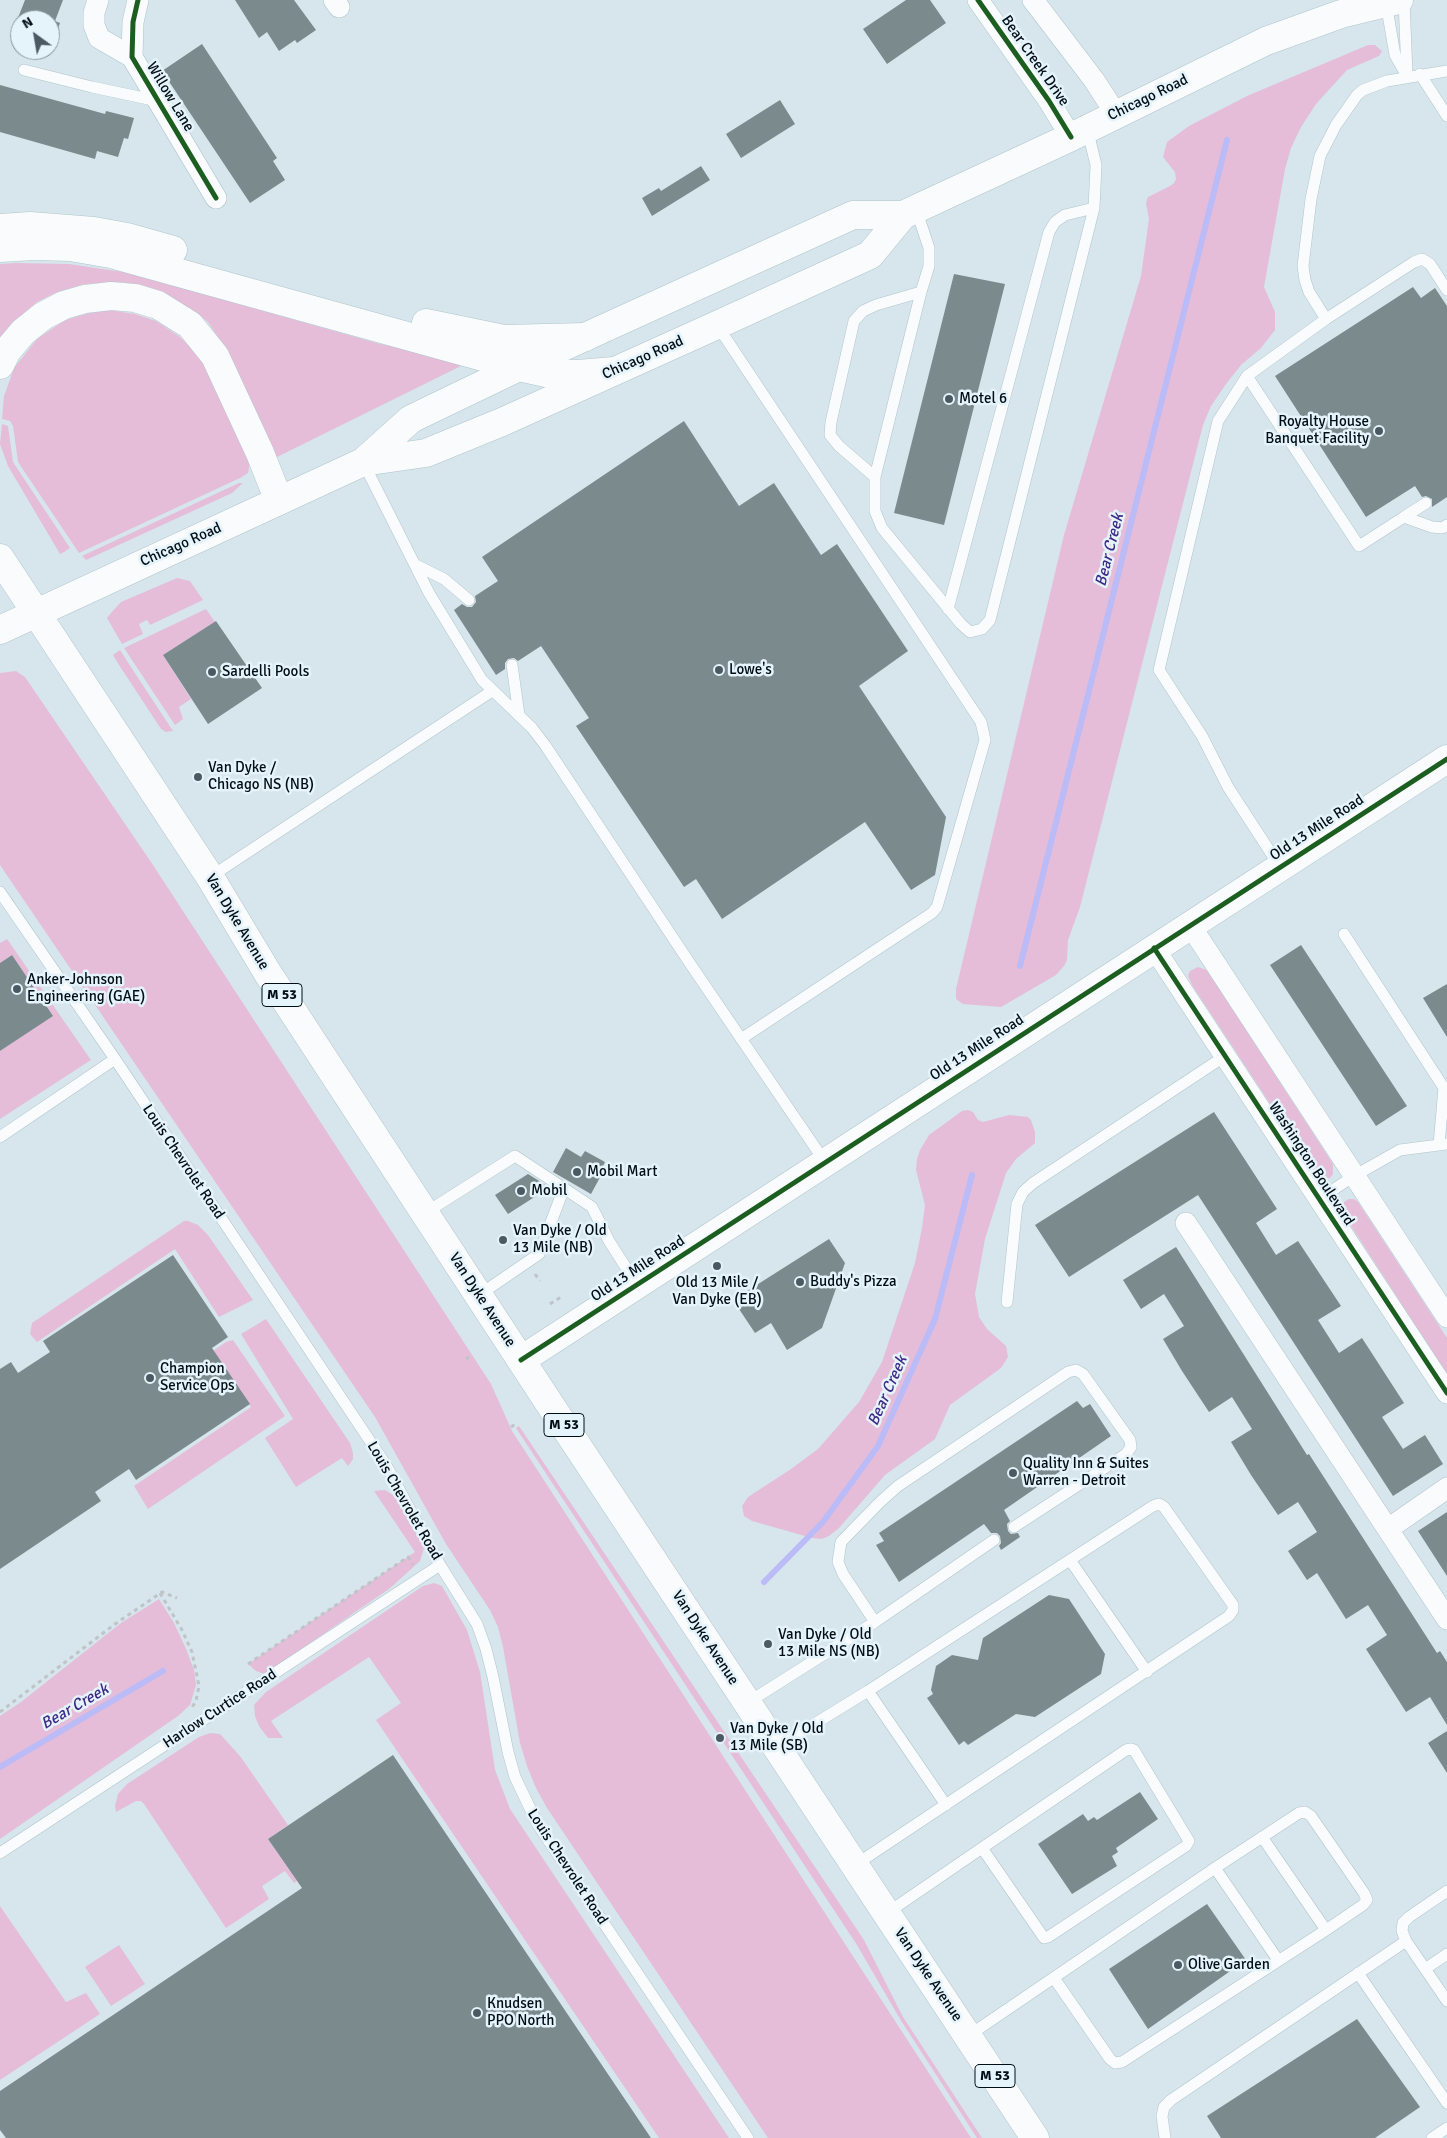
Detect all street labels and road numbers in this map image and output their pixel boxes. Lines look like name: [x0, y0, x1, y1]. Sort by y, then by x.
street label: Bear Creek Drive: [997, 12, 1073, 110]
street label: Willow Lane: [142, 59, 198, 135]
street label: Chicago Road: [1105, 71, 1191, 125]
street label: Chicago Road: [600, 332, 686, 384]
street label: Chicago Road: [138, 519, 224, 571]
street label: Old 13 Mile Road: [1267, 791, 1367, 865]
street label: Van Dyke Avenue: [201, 871, 273, 973]
road number: M 53: [262, 984, 302, 1006]
street label: Old 13 Mile Road: [927, 1011, 1027, 1085]
street label: Washington Boulevard: [1264, 1099, 1358, 1229]
street label: Louis Chevrolet Road: [138, 1101, 228, 1223]
street label: Old 13 Mile Road: [588, 1232, 688, 1306]
street label: Van Dyke Avenue: [445, 1249, 519, 1351]
road number: M 53: [544, 1414, 584, 1436]
street label: Louis Chevrolet Road: [363, 1438, 445, 1564]
street label: Van Dyke Avenue: [668, 1587, 742, 1689]
street label: Harlow Curtice Road: [160, 1666, 280, 1752]
street label: Louis Chevrolet Road: [523, 1806, 611, 1928]
street label: Van Dyke Avenue: [890, 1925, 966, 2025]
road number: M 53: [975, 2064, 1015, 2088]

